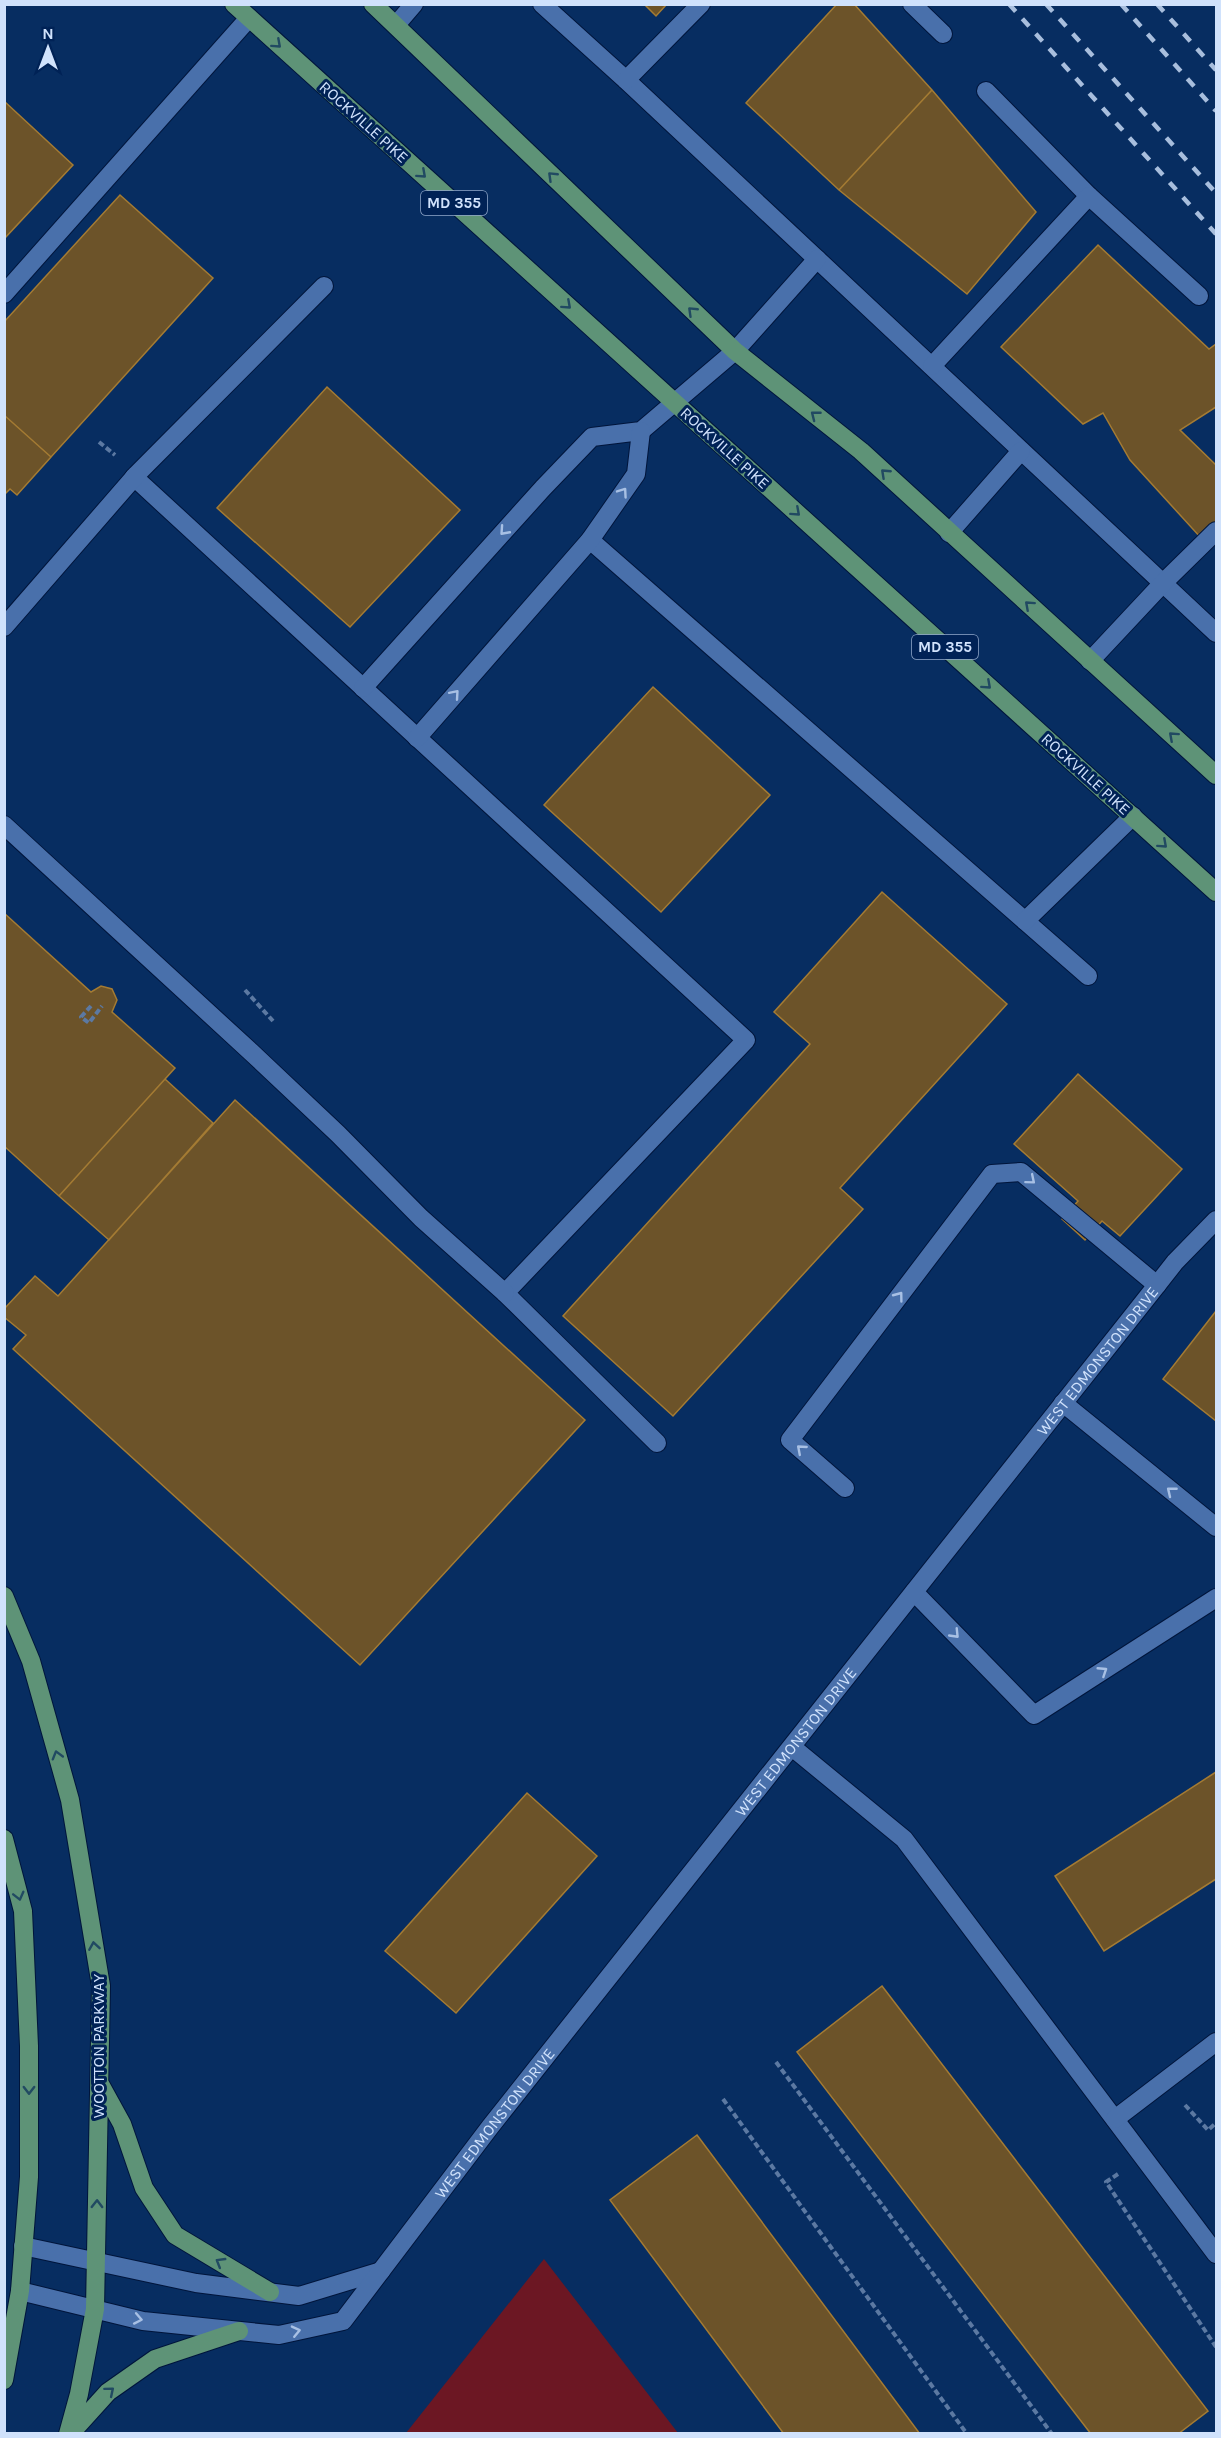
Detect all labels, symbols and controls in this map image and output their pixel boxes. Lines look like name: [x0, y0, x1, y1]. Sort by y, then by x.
north arrow: [18, 18, 78, 78]
text: N: [42, 24, 54, 43]
one-way arrow: [270, 37, 281, 48]
street label: ROCKVILLE PIKE: [316, 77, 412, 167]
one-way arrow: [415, 167, 426, 178]
one-way arrow: [548, 172, 559, 183]
road number: MD 355: [421, 191, 487, 215]
one-way arrow: [560, 298, 570, 309]
one-way arrow: [689, 307, 699, 318]
street label: ROCKVILLE PIKE: [677, 403, 773, 493]
one-way arrow: [811, 411, 822, 422]
one-way arrow: [881, 469, 892, 480]
one-way arrow: [616, 487, 627, 498]
one-way arrow: [789, 505, 800, 516]
one-way arrow: [500, 524, 511, 535]
one-way arrow: [1025, 601, 1035, 612]
road number: MD 355: [912, 635, 978, 659]
one-way arrow: [980, 678, 991, 689]
one-way arrow: [448, 690, 459, 701]
street label: ROCKVILLE PIKE: [1038, 729, 1134, 819]
one-way arrow: [1169, 732, 1180, 743]
one-way arrow: [1156, 837, 1167, 848]
one-way arrow: [1024, 1173, 1035, 1184]
street label: WEST EDMONSTON DRIVE: [1032, 1282, 1162, 1439]
one-way arrow: [892, 1292, 903, 1303]
one-way arrow: [797, 1446, 808, 1457]
one-way arrow: [1167, 1487, 1178, 1498]
one-way arrow: [948, 1628, 959, 1638]
street label: WEST EDMONSTON DRIVE: [731, 1663, 860, 1820]
one-way arrow: [1096, 1667, 1107, 1678]
one-way arrow: [52, 1750, 64, 1761]
one-way arrow: [12, 1890, 24, 1901]
one-way arrow: [88, 1942, 101, 1952]
street label: WOOTTON PARKWAY: [89, 1974, 108, 2118]
street label: WEST EDMONSTON DRIVE: [430, 2044, 558, 2202]
one-way arrow: [23, 2086, 35, 2095]
one-way arrow: [90, 2199, 103, 2208]
one-way arrow: [216, 2258, 226, 2269]
one-way arrow: [133, 2312, 143, 2325]
one-way arrow: [291, 2326, 301, 2339]
one-way arrow: [103, 2388, 114, 2399]

